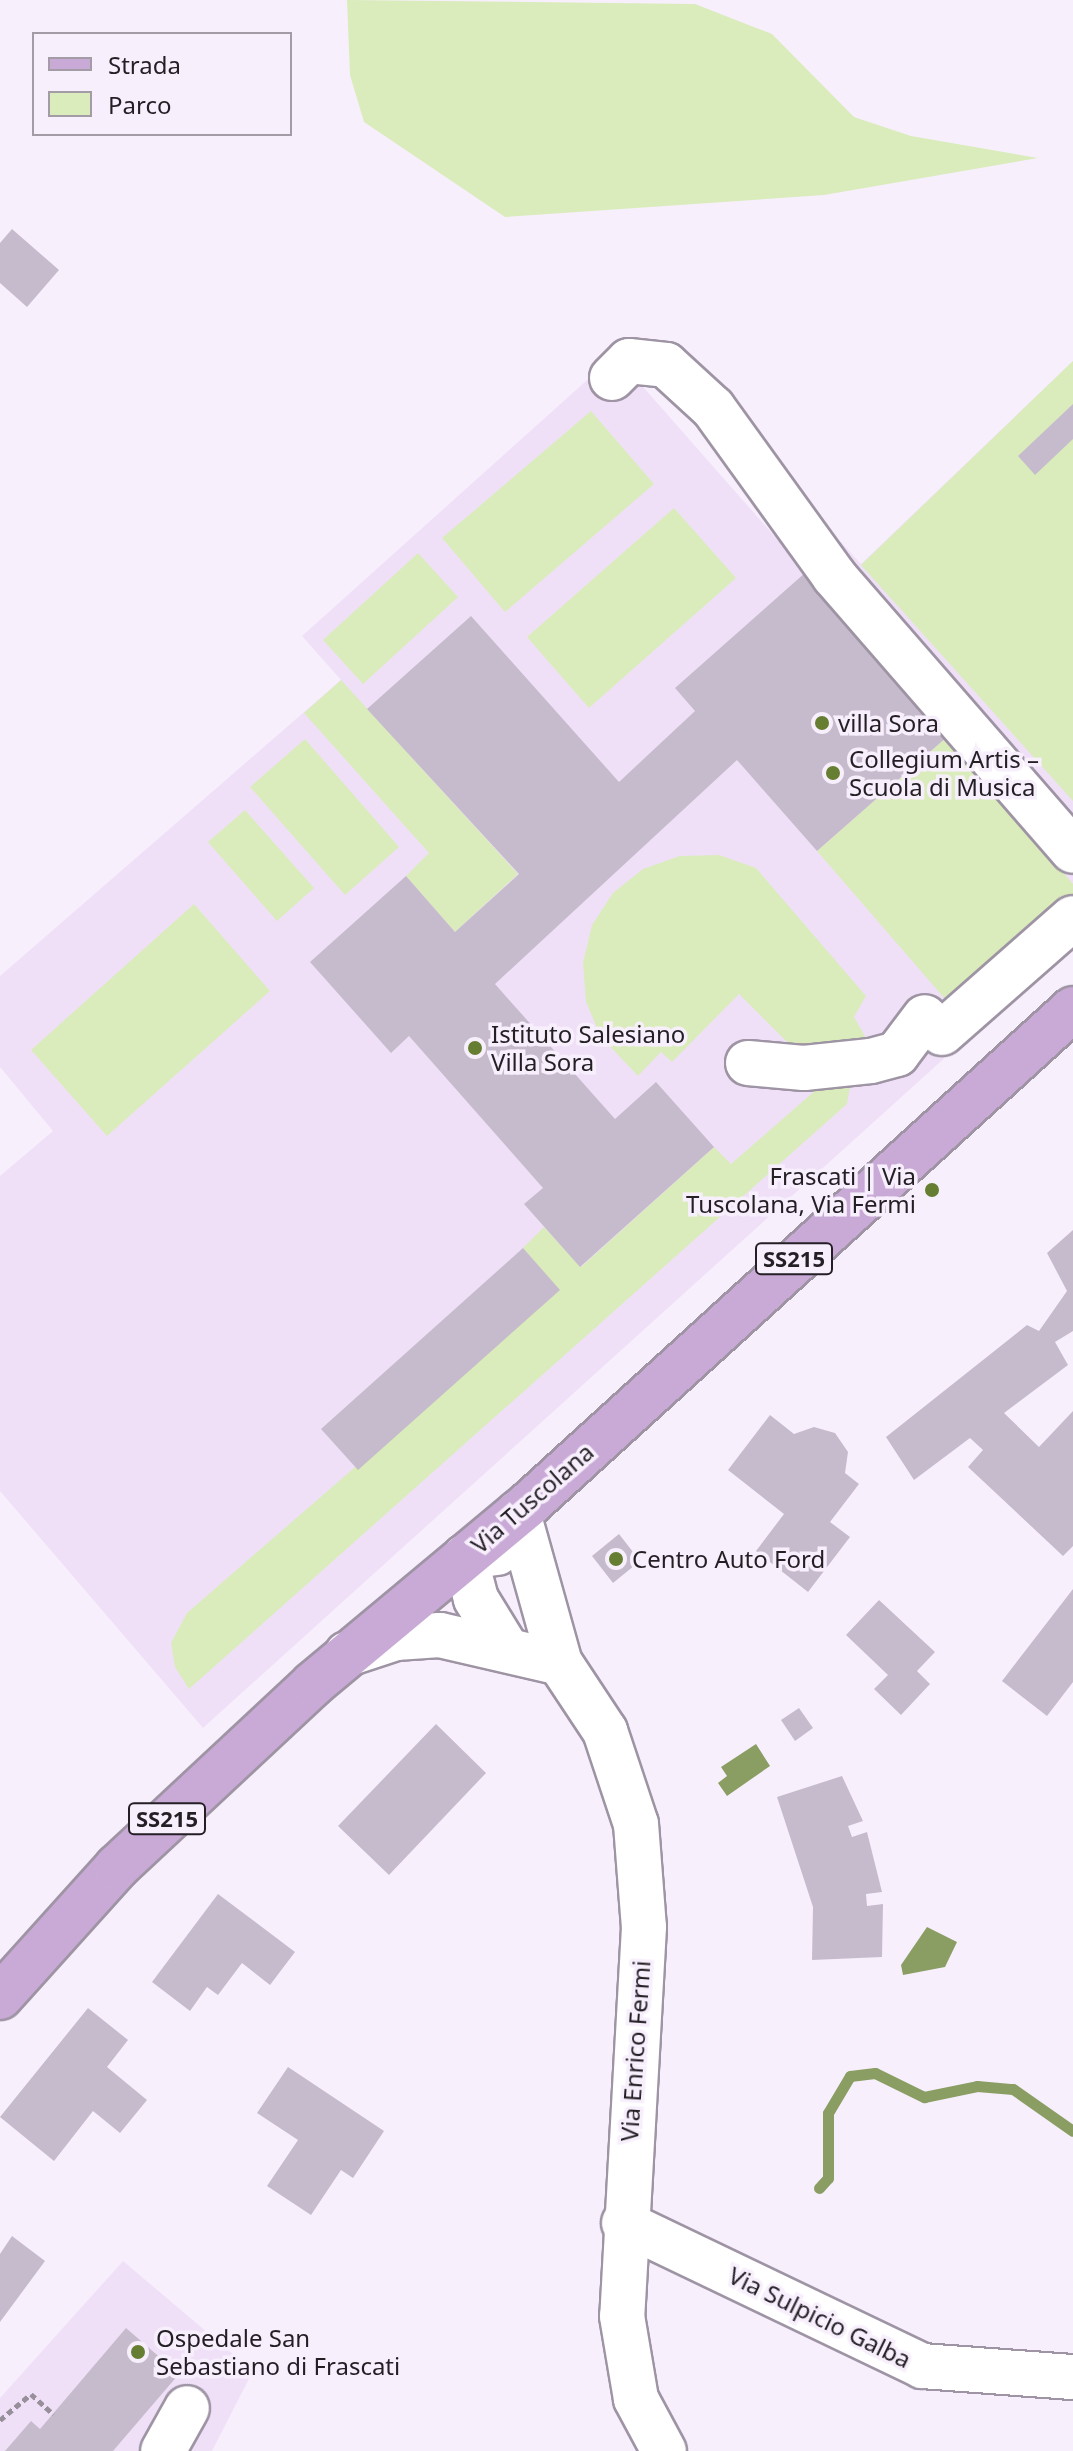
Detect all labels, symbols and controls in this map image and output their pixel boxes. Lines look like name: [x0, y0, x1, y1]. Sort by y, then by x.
legend: [32, 32, 292, 136]
text: Strada: [108, 48, 181, 81]
text: Parco: [108, 88, 171, 121]
place label: villa Sora: [838, 709, 939, 737]
marker: villa Sora: [813, 714, 831, 732]
place label: Collegium Artis – Scuola di Musica: [849, 745, 1039, 801]
marker: Collegium Artis – Scuola di Musica: [824, 764, 842, 782]
place label: Istituto Salesiano Villa Sora: [491, 1020, 685, 1076]
marker: Istituto Salesiano Villa Sora: [466, 1039, 484, 1057]
place label: Frascati | Via Tuscolana, Via Fermi: [686, 1162, 916, 1218]
marker: Frascati | Via Tuscolana, Via Fermi: [923, 1181, 941, 1199]
road number: SS215: [754, 1241, 834, 1277]
street label: Via Tuscolana: [465, 1437, 599, 1559]
place label: Centro Auto Ford: [632, 1545, 825, 1573]
marker: Centro Auto Ford: [607, 1550, 625, 1568]
road number: SS215: [127, 1801, 207, 1837]
street label: Via Enrico Fermi: [614, 1960, 656, 2142]
street label: Via Sulpicio Galba: [724, 2260, 916, 2374]
place label: Ospedale San Sebastiano di Frascati: [156, 2324, 400, 2380]
marker: Ospedale San Sebastiano di Frascati: [127, 2341, 149, 2363]

